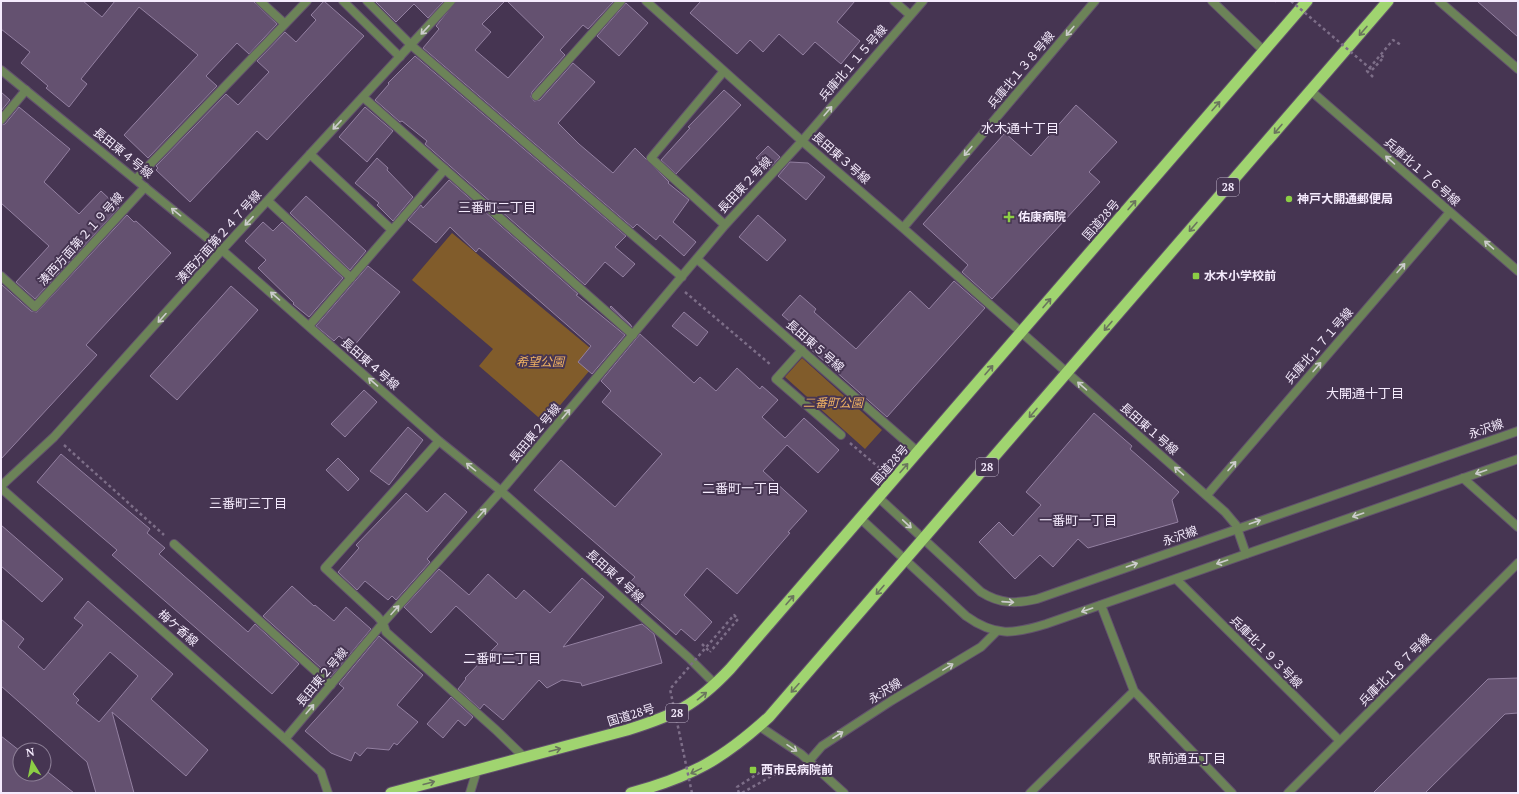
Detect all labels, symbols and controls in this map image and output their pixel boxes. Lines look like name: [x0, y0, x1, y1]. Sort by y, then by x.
street label: 兵庫北１１５号線: [815, 22, 890, 104]
one-way arrow: [420, 25, 430, 35]
one-way arrow: [1065, 25, 1074, 36]
one-way arrow: [1359, 25, 1368, 35]
street label: 兵庫北１３８号線: [984, 28, 1057, 111]
one-way arrow: [1212, 101, 1221, 112]
one-way arrow: [823, 106, 832, 117]
district label: 水木通十丁目: [981, 119, 1059, 137]
one-way arrow: [333, 120, 342, 130]
street label: 長田東４号線: [91, 124, 156, 181]
one-way arrow: [1273, 124, 1283, 134]
street label: 長田東３号線: [809, 128, 873, 187]
street label: 兵庫北１７６号線: [1381, 134, 1463, 209]
one-way arrow: [963, 146, 972, 157]
street label: 長田東２号線: [715, 153, 775, 216]
one-way arrow: [1385, 156, 1396, 165]
road number: 28: [1217, 178, 1239, 196]
street label: 湊西方面第２４７号線: [173, 187, 264, 286]
street label: 湊西方面第２１９号線: [35, 189, 126, 288]
place label: 神戸大開通郵便局: [1297, 191, 1393, 206]
marker: 神戸大開通郵便局: [1284, 194, 1294, 204]
street label: 国道28号: [1079, 196, 1122, 243]
district label: 三番町二丁目: [458, 198, 536, 216]
one-way arrow: [1127, 200, 1136, 210]
one-way arrow: [171, 208, 181, 217]
place label: 佑康病院: [1018, 209, 1066, 224]
marker: 佑康病院: [1003, 211, 1015, 223]
one-way arrow: [244, 216, 254, 226]
one-way arrow: [1189, 222, 1198, 233]
one-way arrow: [1483, 241, 1494, 250]
one-way arrow: [1397, 263, 1406, 274]
place label: 水木小学校前: [1204, 268, 1276, 283]
marker: 水木小学校前: [1191, 271, 1201, 281]
one-way arrow: [270, 292, 280, 301]
one-way arrow: [1042, 298, 1051, 309]
street label: 兵庫北１７１号線: [1281, 305, 1356, 387]
one-way arrow: [157, 312, 166, 323]
street label: 長田東５号線: [783, 316, 847, 375]
one-way arrow: [1104, 321, 1113, 331]
street label: 長田東４号線: [338, 334, 402, 393]
park label: 希望公園: [516, 354, 566, 369]
one-way arrow: [1312, 362, 1321, 372]
one-way arrow: [985, 364, 994, 375]
one-way arrow: [368, 378, 378, 387]
one-way arrow: [1076, 381, 1087, 390]
district label: 大開通十丁目: [1326, 384, 1404, 402]
park label: 二番町公園: [803, 395, 865, 410]
street label: 長田東１号線: [1117, 399, 1181, 458]
street label: 長田東２号線: [506, 400, 564, 465]
one-way arrow: [1028, 408, 1037, 419]
one-way arrow: [562, 409, 571, 420]
street label: 永沢線: [1466, 416, 1505, 441]
street label: 国道28号: [868, 441, 911, 488]
road number: 28: [976, 458, 998, 476]
one-way arrow: [1228, 461, 1237, 471]
one-way arrow: [466, 462, 477, 471]
one-way arrow: [900, 463, 909, 474]
one-way arrow: [1174, 467, 1185, 476]
one-way arrow: [1475, 469, 1488, 476]
district label: 二番町一丁目: [702, 479, 780, 497]
district label: 三番町三丁目: [209, 494, 287, 512]
one-way arrow: [477, 508, 486, 518]
district label: 一番町一丁目: [1039, 511, 1117, 529]
one-way arrow: [1352, 512, 1365, 519]
one-way arrow: [1248, 518, 1260, 526]
one-way arrow: [902, 519, 912, 528]
street label: 永沢線: [1160, 523, 1199, 548]
street label: 長田東４号線: [584, 546, 647, 605]
one-way arrow: [1217, 559, 1229, 567]
one-way arrow: [1126, 561, 1138, 569]
one-way arrow: [876, 585, 885, 595]
one-way arrow: [785, 595, 794, 606]
one-way arrow: [1001, 599, 1014, 606]
one-way arrow: [390, 605, 399, 615]
street label: 梅ケ香線: [155, 606, 201, 649]
one-way arrow: [1080, 607, 1093, 614]
street label: 兵庫北１９３号線: [1227, 612, 1306, 691]
street label: 兵庫北１８７号線: [1355, 630, 1434, 709]
street label: 長田東２号線: [293, 644, 351, 709]
district label: 二番町二丁目: [463, 649, 541, 667]
one-way arrow: [942, 662, 954, 670]
street label: 永沢線: [865, 675, 904, 706]
one-way arrow: [790, 683, 800, 693]
one-way arrow: [697, 692, 708, 701]
street label: 国道28号: [605, 700, 656, 729]
one-way arrow: [306, 703, 315, 714]
road number: 28: [666, 704, 688, 722]
one-way arrow: [832, 731, 844, 739]
north arrow: [12, 742, 52, 782]
text: N: [25, 744, 36, 760]
one-way arrow: [786, 744, 797, 752]
one-way arrow: [548, 746, 561, 753]
district label: 駅前通五丁目: [1148, 749, 1226, 767]
place label: 西市民病院前: [761, 762, 833, 777]
marker: 西市民病院前: [748, 765, 758, 775]
one-way arrow: [690, 767, 702, 775]
one-way arrow: [422, 779, 435, 786]

